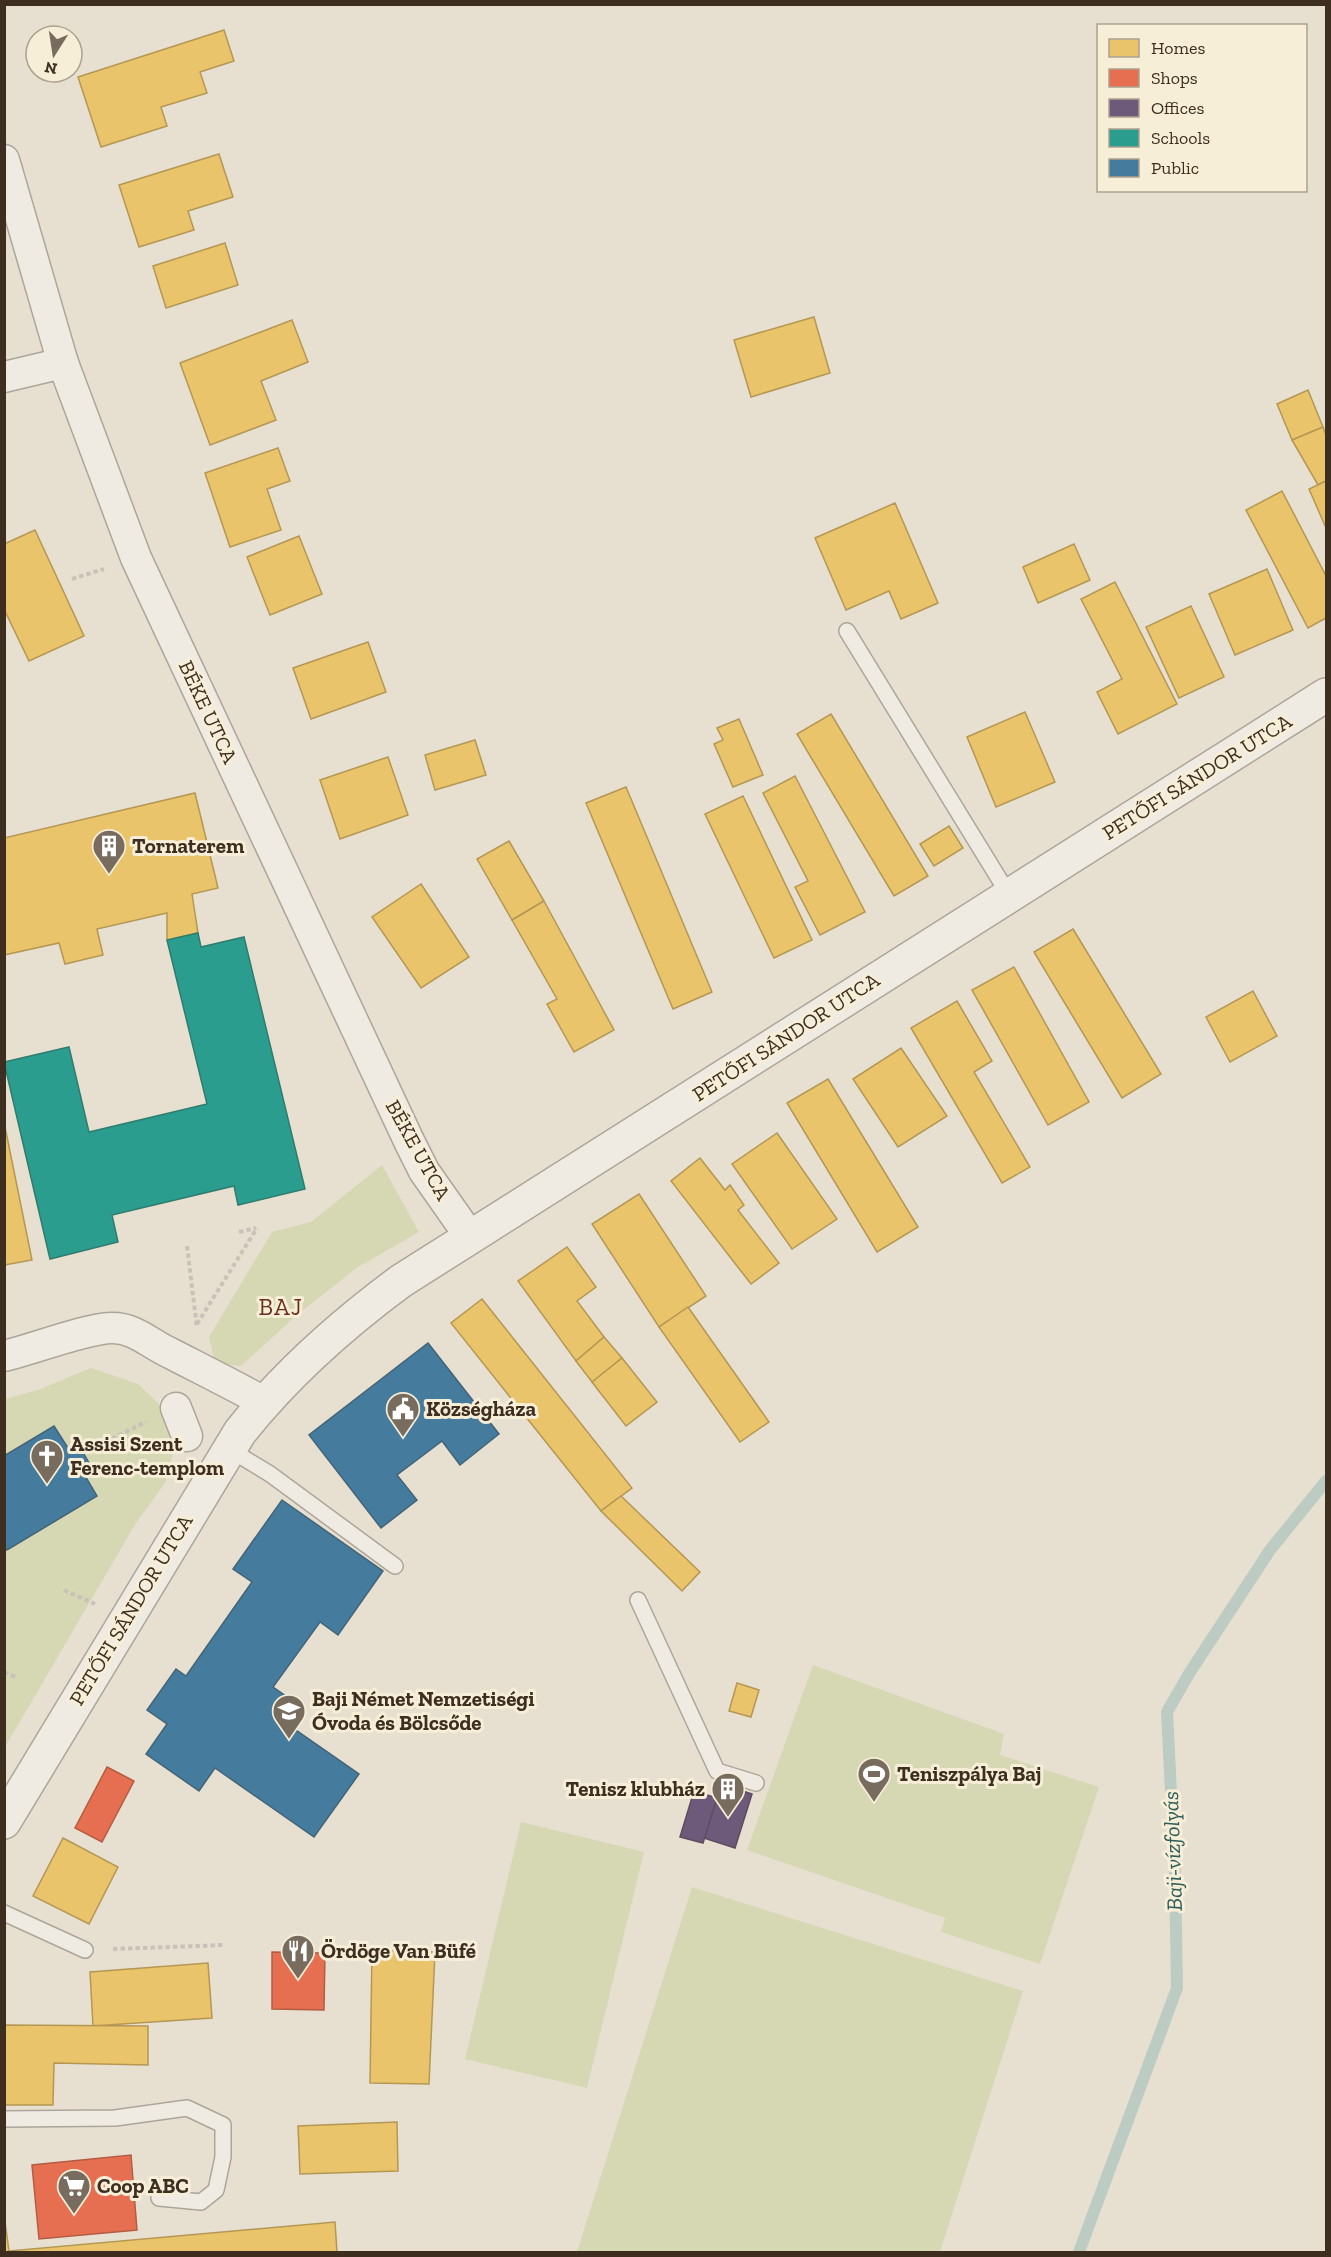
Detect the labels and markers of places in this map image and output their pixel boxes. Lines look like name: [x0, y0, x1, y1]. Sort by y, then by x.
building icon: Tornaterem: [91, 828, 127, 875]
place label: Tornaterem: [132, 833, 245, 858]
public building icon: Községháza: [385, 1391, 421, 1438]
place label: Községháza: [426, 1396, 536, 1421]
place label: Assisi Szent Ferenc-templom: [70, 1431, 225, 1480]
church icon: Assisi Szent Ferenc-templom: [29, 1438, 65, 1485]
place label: Baji Német Nemzetiségi Óvoda és Bölcsőde: [312, 1686, 535, 1735]
school or university icon: Baji Német Nemzetiségi Óvoda és Bölcsőde: [271, 1693, 307, 1740]
sports icon: Teniszpálya Baj: [856, 1756, 892, 1803]
place label: Teniszpálya Baj: [897, 1761, 1041, 1786]
building icon: Tenisz klubház: [710, 1771, 746, 1818]
place label: Tenisz klubház: [565, 1776, 705, 1801]
restaurant icon: Ördöge Van Büfé: [280, 1933, 316, 1980]
place label: Ördöge Van Büfé: [321, 1938, 476, 1963]
supermarket icon: Coop ABC: [56, 2168, 92, 2215]
place label: Coop ABC: [97, 2173, 189, 2198]

